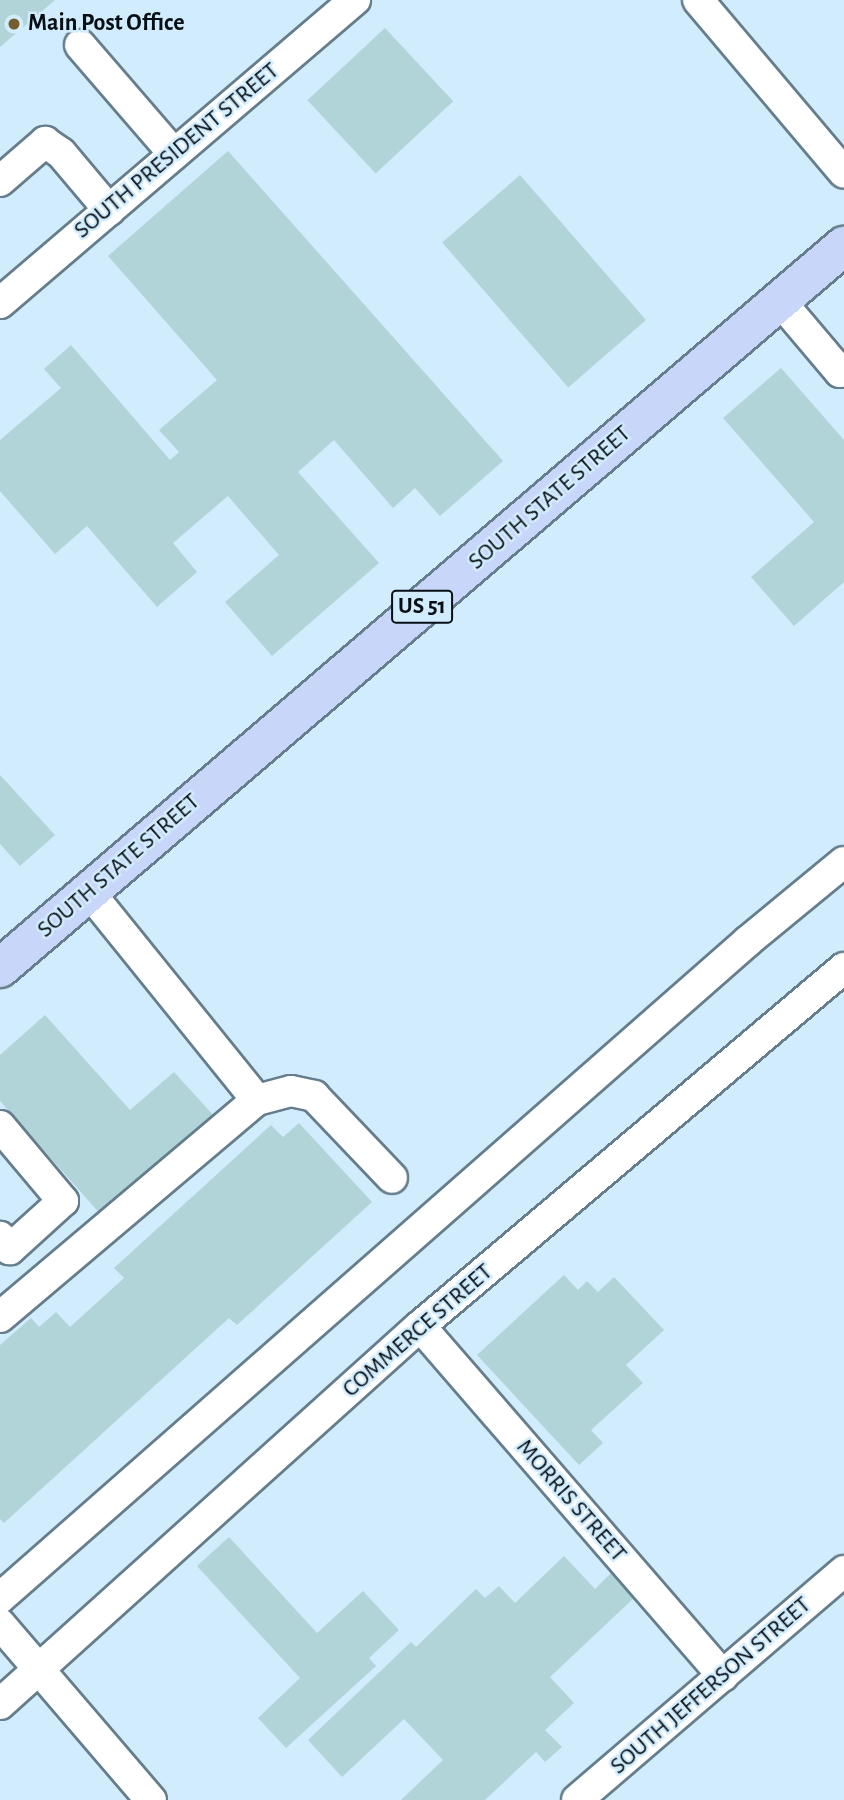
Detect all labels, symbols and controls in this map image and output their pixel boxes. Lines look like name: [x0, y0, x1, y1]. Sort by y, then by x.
place label: Main Post Office: [28, 10, 185, 38]
marker: Main Post Office: [6, 16, 22, 32]
street label: SOUTH PRESIDENT STREET: [69, 57, 285, 245]
street label: SOUTH STATE STREET: [463, 420, 637, 576]
road number: US 51: [390, 587, 453, 626]
street label: SOUTH STATE STREET: [32, 788, 206, 944]
street label: COMMERCE STREET: [337, 1258, 499, 1404]
street label: MORRIS STREET: [510, 1434, 632, 1568]
street label: SOUTH JEFFERSON STREET: [605, 1591, 817, 1781]

